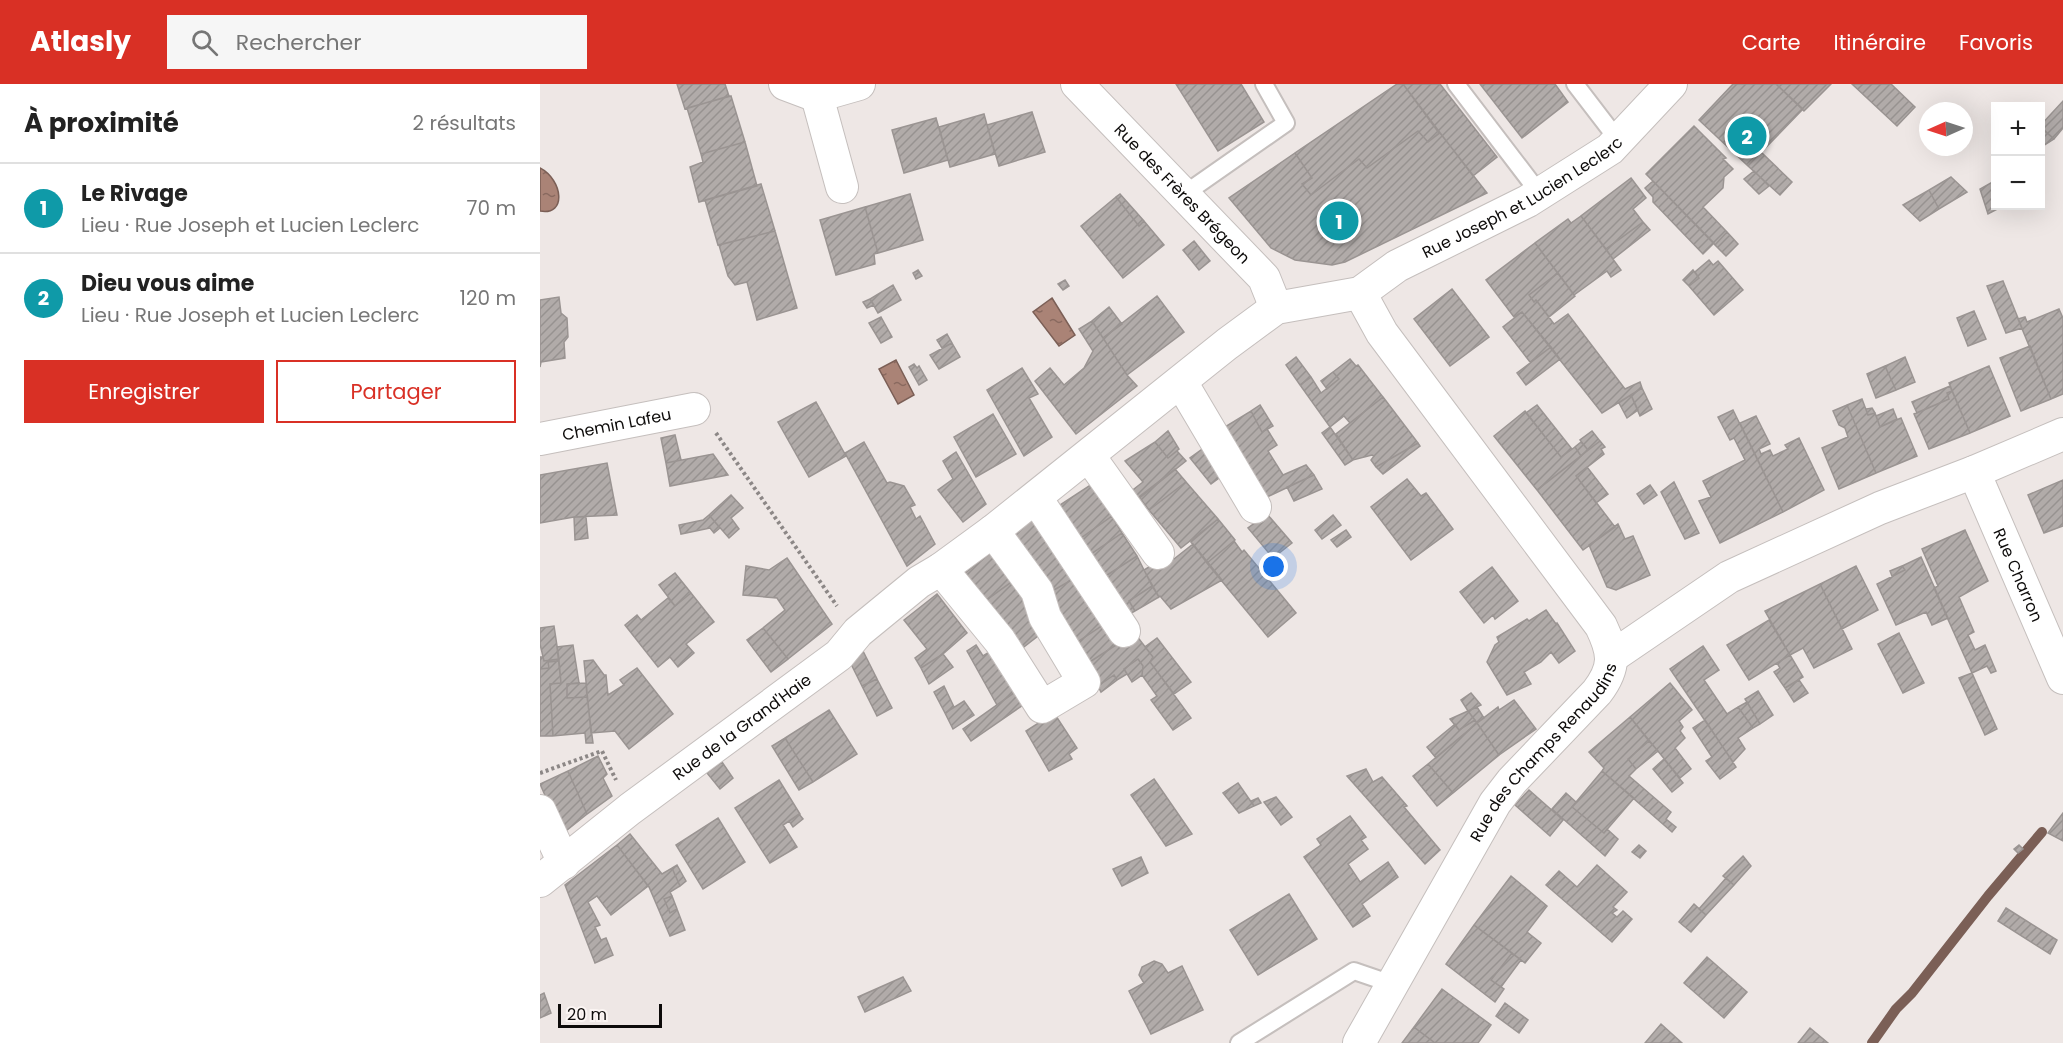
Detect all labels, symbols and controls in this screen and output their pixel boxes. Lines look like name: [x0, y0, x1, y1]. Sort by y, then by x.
search box: [167, 15, 587, 69]
text: Atlasly: [30, 22, 131, 61]
icon: search: [188, 26, 221, 59]
text: Rechercher: [236, 27, 361, 58]
text: Carte: [1742, 28, 1801, 57]
text: Itinéraire: [1834, 28, 1926, 57]
text: Favoris: [1959, 28, 2033, 57]
north arrow: [1919, 102, 1973, 156]
map controls: [1991, 102, 2045, 210]
button: +: [1991, 102, 2045, 156]
text: À proximité: [24, 105, 179, 141]
text: 2 résultats: [413, 109, 516, 137]
pin: 2: [1728, 113, 1766, 158]
street label: Rue des Frères Brégeon: [1109, 118, 1256, 269]
street label: Rue Joseph et Lucien Leclerc: [1418, 131, 1628, 263]
button: −: [1991, 156, 2045, 210]
text: Le Rivage: [81, 178, 188, 209]
text: 1: [40, 194, 47, 222]
text: 70 m: [467, 194, 516, 222]
pin: 1: [1320, 198, 1358, 244]
text: Lieu · Rue Joseph et Lucien Leclerc: [81, 211, 419, 239]
text: Dieu vous aime: [81, 268, 254, 299]
text: 2: [38, 284, 49, 312]
text: 120 m: [460, 284, 516, 312]
text: Lieu · Rue Joseph et Lucien Leclerc: [81, 301, 419, 329]
button: Enregistrer: [24, 360, 264, 423]
button: Partager: [276, 360, 516, 423]
street label: Chemin Lafeu: [560, 402, 673, 446]
street label: Rue Charron: [1988, 524, 2049, 625]
your location: [1259, 552, 1288, 581]
street label: Rue des Champs Renaudins: [1464, 661, 1622, 846]
street label: Rue de la Grand'Haie: [668, 668, 816, 785]
scale bar: [558, 1001, 662, 1028]
text: 20 m: [567, 1003, 607, 1026]

